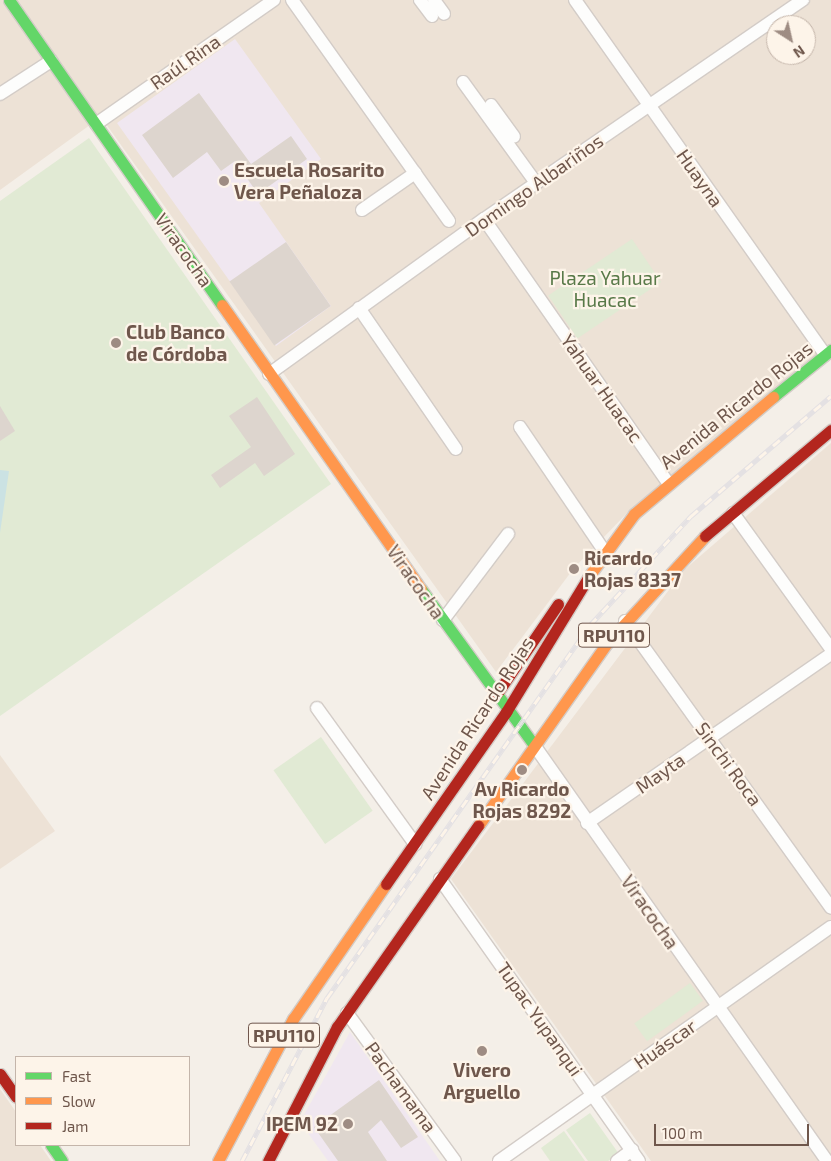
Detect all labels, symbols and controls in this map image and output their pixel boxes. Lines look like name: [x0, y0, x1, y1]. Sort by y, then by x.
north arrow: [766, 15, 816, 65]
street label: Raúl Rina: [145, 29, 225, 95]
text: N: [790, 42, 808, 62]
street label: Domingo Albariños: [460, 129, 608, 241]
street label: Huayna: [672, 145, 728, 211]
place label: Escuela Rosarito Vera Peñaloza: [234, 159, 385, 203]
marker: Escuela Rosarito Vera Peñaloza: [218, 175, 230, 187]
street label: Viracocha: [150, 209, 218, 291]
park label: Plaza Yahuar Huacac: [549, 267, 661, 311]
place label: Club Banco de Córdoba: [126, 321, 227, 365]
street label: Yahuar Huacac: [556, 329, 648, 447]
street label: Avenida Ricardo Rojas: [655, 336, 817, 474]
marker: Club Banco de Córdoba: [110, 337, 122, 349]
street label: Viracocha: [382, 541, 450, 623]
place label: Ricardo Rojas 8337: [584, 547, 681, 591]
marker: Ricardo Rojas 8337: [568, 563, 580, 575]
road number: RPU110: [578, 620, 650, 650]
street label: Avenida Ricardo Rojas: [416, 632, 538, 804]
street label: Sinchi Roca: [691, 718, 767, 810]
street label: Mayta: [631, 748, 689, 798]
marker: Av Ricardo Rojas 8292: [516, 764, 528, 776]
place label: Av Ricardo Rojas 8292: [473, 778, 571, 822]
street label: Viracocha: [616, 871, 684, 953]
street label: Tupac Yupanqui: [492, 957, 588, 1081]
street label: Huáscar: [629, 1014, 701, 1074]
road number: RPU110: [248, 1020, 320, 1050]
street label: Pachamama: [360, 1037, 442, 1137]
marker: Vivero Arguello: [476, 1045, 488, 1057]
legend: [15, 1056, 190, 1146]
place label: Vivero Arguello: [443, 1059, 521, 1103]
text: Fast: [62, 1067, 91, 1085]
text: Slow: [62, 1092, 96, 1110]
place label: IPEM 92: [266, 1113, 338, 1135]
scale bar: [656, 1114, 811, 1146]
text: Jam: [62, 1117, 88, 1135]
marker: IPEM 92: [342, 1118, 354, 1130]
text: 100 m: [662, 1124, 703, 1142]

